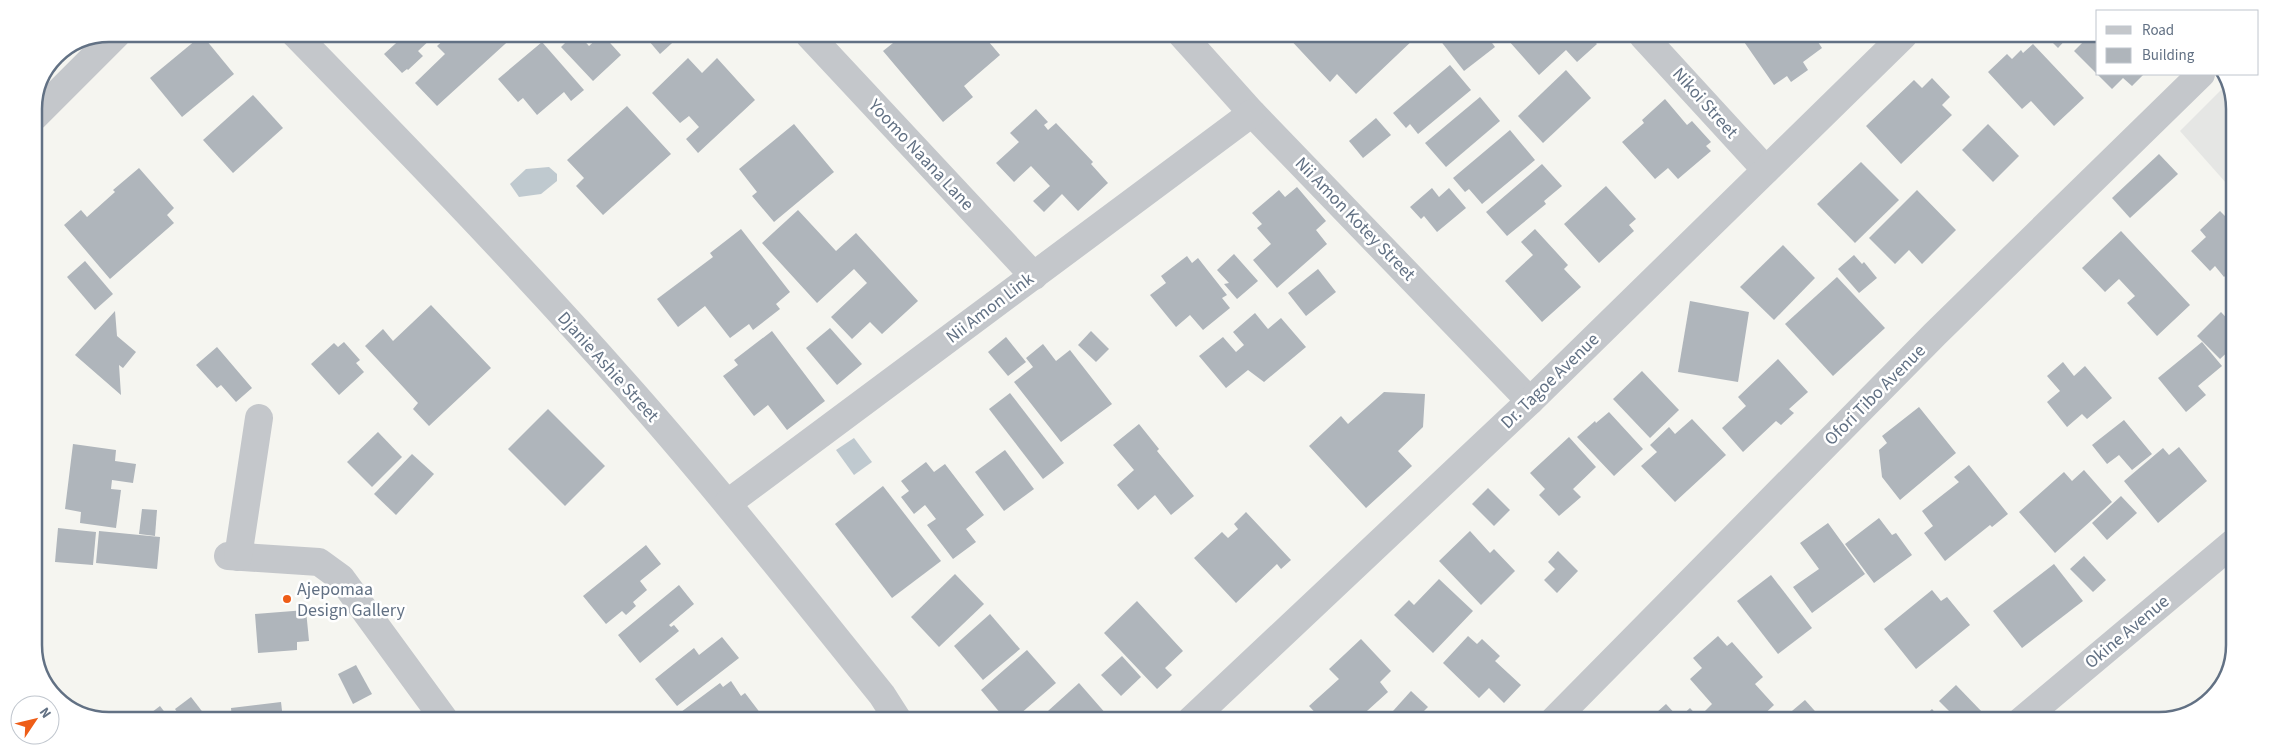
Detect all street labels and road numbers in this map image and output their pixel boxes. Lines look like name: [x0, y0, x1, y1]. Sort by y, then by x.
street label: Nikoi Street: [1666, 62, 1744, 144]
street label: Yoomo Naana Lane: [862, 93, 979, 216]
street label: Nii Amon Kotey Street: [1289, 151, 1421, 287]
street label: Nii Amon Link: [941, 267, 1039, 349]
street label: Djanie Ashie Street: [552, 306, 664, 428]
street label: Dr. Tagoe Avenue: [1495, 327, 1605, 435]
street label: Ofori Tibo Avenue: [1819, 339, 1931, 451]
street label: Okine Avenue: [2079, 589, 2175, 675]

